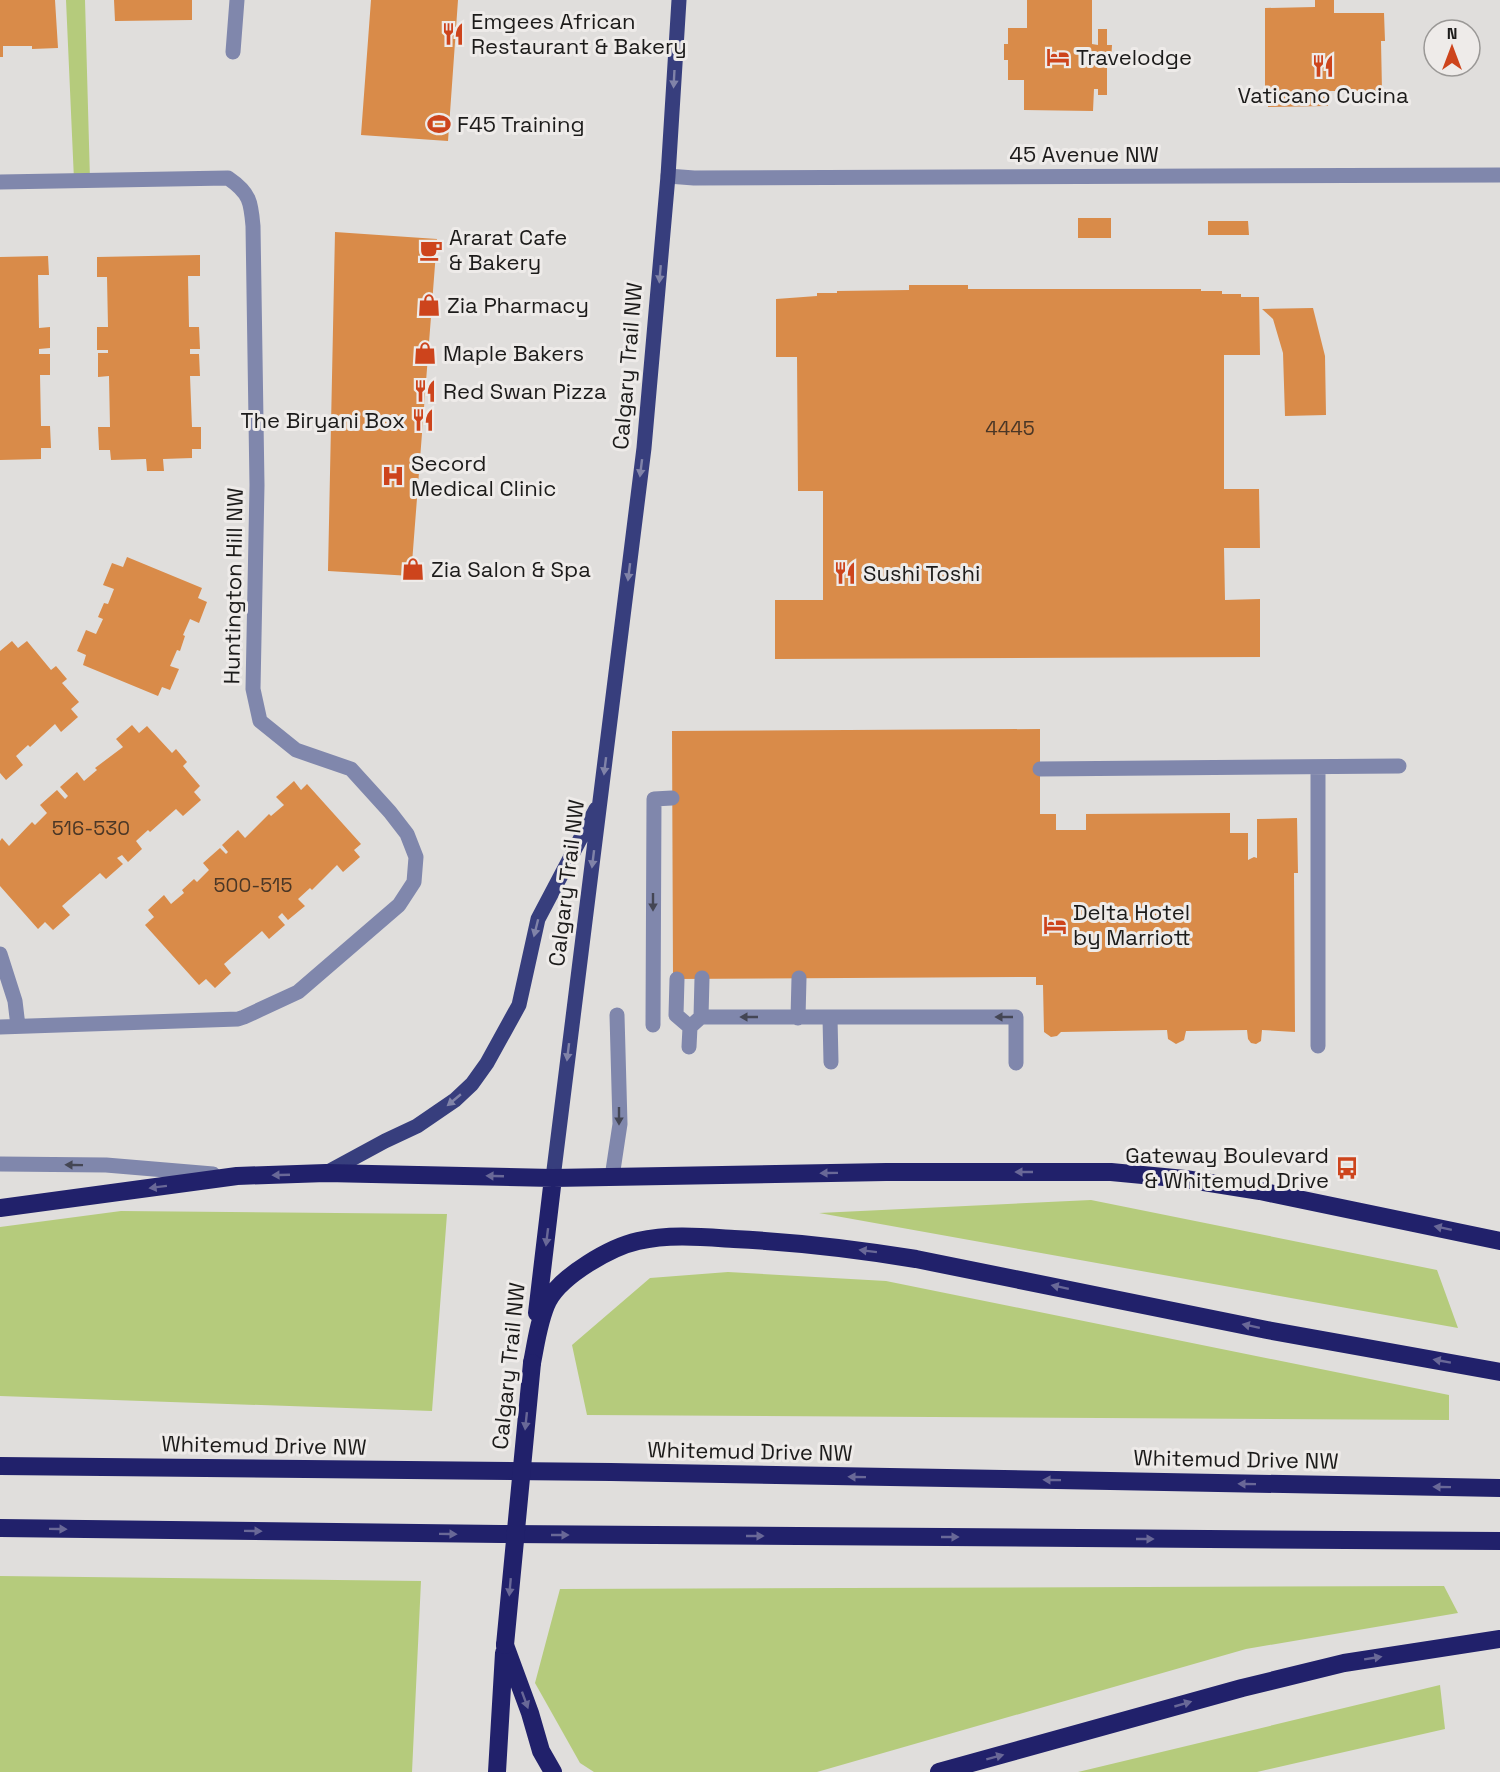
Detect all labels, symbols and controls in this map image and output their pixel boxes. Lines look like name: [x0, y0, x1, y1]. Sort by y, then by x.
place label: Emgees African Restaurant & Bakery: [471, 7, 687, 60]
north arrow: [1422, 18, 1482, 78]
restaurant icon: Emgees African Restaurant & Bakery: [440, 21, 466, 47]
text: N: [1447, 23, 1457, 44]
place label: Travelodge: [1076, 43, 1192, 71]
hotel icon: Travelodge: [1045, 44, 1071, 70]
restaurant icon: Vaticano Cucina: [1310, 53, 1336, 79]
one-way arrow: [670, 70, 679, 89]
place label: Vaticano Cucina: [1237, 81, 1409, 109]
place label: F45 Training: [457, 110, 585, 138]
sports icon: F45 Training: [426, 111, 452, 137]
street label: 45 Avenue NW: [1009, 140, 1159, 168]
place label: Ararat Cafe & Bakery: [449, 223, 567, 276]
cafe icon: Ararat Cafe & Bakery: [418, 237, 444, 263]
one-way arrow: [655, 264, 665, 283]
street label: Calgary Trail NW: [606, 281, 648, 451]
place label: Zia Pharmacy: [447, 291, 589, 319]
shop icon: Zia Pharmacy: [416, 292, 442, 318]
place label: Maple Bakers: [443, 339, 584, 367]
shop icon: Maple Bakers: [412, 340, 438, 366]
place label: Red Swan Pizza: [443, 377, 607, 405]
restaurant icon: Red Swan Pizza: [412, 378, 438, 404]
place label: The Biryani Box: [241, 406, 405, 434]
restaurant icon: The Biryani Box: [410, 407, 436, 433]
house number: 4445: [985, 415, 1035, 441]
place label: Secord Medical Clinic: [411, 449, 556, 502]
one-way arrow: [637, 459, 646, 478]
hospital icon: Secord Medical Clinic: [380, 463, 406, 489]
street label: Huntington Hill NW: [217, 487, 249, 685]
place label: Zia Salon & Spa: [431, 555, 591, 583]
shop icon: Zia Salon & Spa: [400, 556, 426, 582]
place label: Sushi Toshi: [863, 559, 980, 587]
restaurant icon: Sushi Toshi: [832, 560, 858, 586]
one-way arrow: [624, 563, 634, 582]
one-way arrow: [600, 756, 610, 775]
street label: Calgary Trail NW: [542, 798, 590, 968]
house number: 516-530: [52, 815, 130, 841]
one-way arrow: [588, 850, 597, 869]
house number: 500-515: [214, 872, 292, 898]
one-way arrow: [648, 892, 658, 911]
place label: Delta Hotel by Marriott: [1073, 898, 1191, 951]
hotel icon: Delta Hotel by Marriott: [1042, 912, 1068, 938]
one-way arrow: [531, 919, 541, 937]
one-way arrow: [740, 1012, 759, 1022]
one-way arrow: [994, 1012, 1013, 1022]
one-way arrow: [563, 1043, 572, 1062]
one-way arrow: [447, 1093, 462, 1106]
one-way arrow: [614, 1106, 624, 1125]
place label: Gateway Boulevard & Whitemud Drive: [1125, 1141, 1329, 1194]
bus stop icon: Gateway Boulevard & Whitemud Drive: [1334, 1155, 1360, 1181]
one-way arrow: [64, 1160, 83, 1170]
one-way arrow: [1015, 1167, 1034, 1177]
one-way arrow: [820, 1168, 839, 1178]
one-way arrow: [272, 1170, 291, 1179]
one-way arrow: [485, 1171, 504, 1181]
one-way arrow: [148, 1182, 167, 1191]
one-way arrow: [1434, 1223, 1452, 1233]
one-way arrow: [542, 1227, 551, 1246]
one-way arrow: [858, 1247, 877, 1256]
street label: Calgary Trail NW: [485, 1281, 531, 1451]
one-way arrow: [1050, 1282, 1069, 1291]
one-way arrow: [1241, 1321, 1260, 1330]
one-way arrow: [1433, 1356, 1452, 1365]
one-way arrow: [521, 1411, 531, 1430]
street label: Whitemud Drive NW: [161, 1429, 367, 1461]
street label: Whitemud Drive NW: [647, 1435, 853, 1467]
street label: Whitemud Drive NW: [1133, 1443, 1339, 1475]
one-way arrow: [847, 1472, 866, 1482]
one-way arrow: [1042, 1475, 1061, 1485]
one-way arrow: [1237, 1479, 1256, 1488]
one-way arrow: [1432, 1482, 1451, 1492]
one-way arrow: [49, 1524, 68, 1534]
one-way arrow: [244, 1526, 263, 1536]
one-way arrow: [439, 1529, 458, 1539]
one-way arrow: [550, 1530, 569, 1540]
one-way arrow: [745, 1531, 764, 1541]
one-way arrow: [940, 1532, 959, 1542]
one-way arrow: [1135, 1534, 1154, 1544]
one-way arrow: [505, 1577, 515, 1596]
one-way arrow: [1363, 1654, 1382, 1663]
one-way arrow: [520, 1691, 530, 1709]
one-way arrow: [1174, 1699, 1192, 1708]
one-way arrow: [986, 1751, 1005, 1761]

